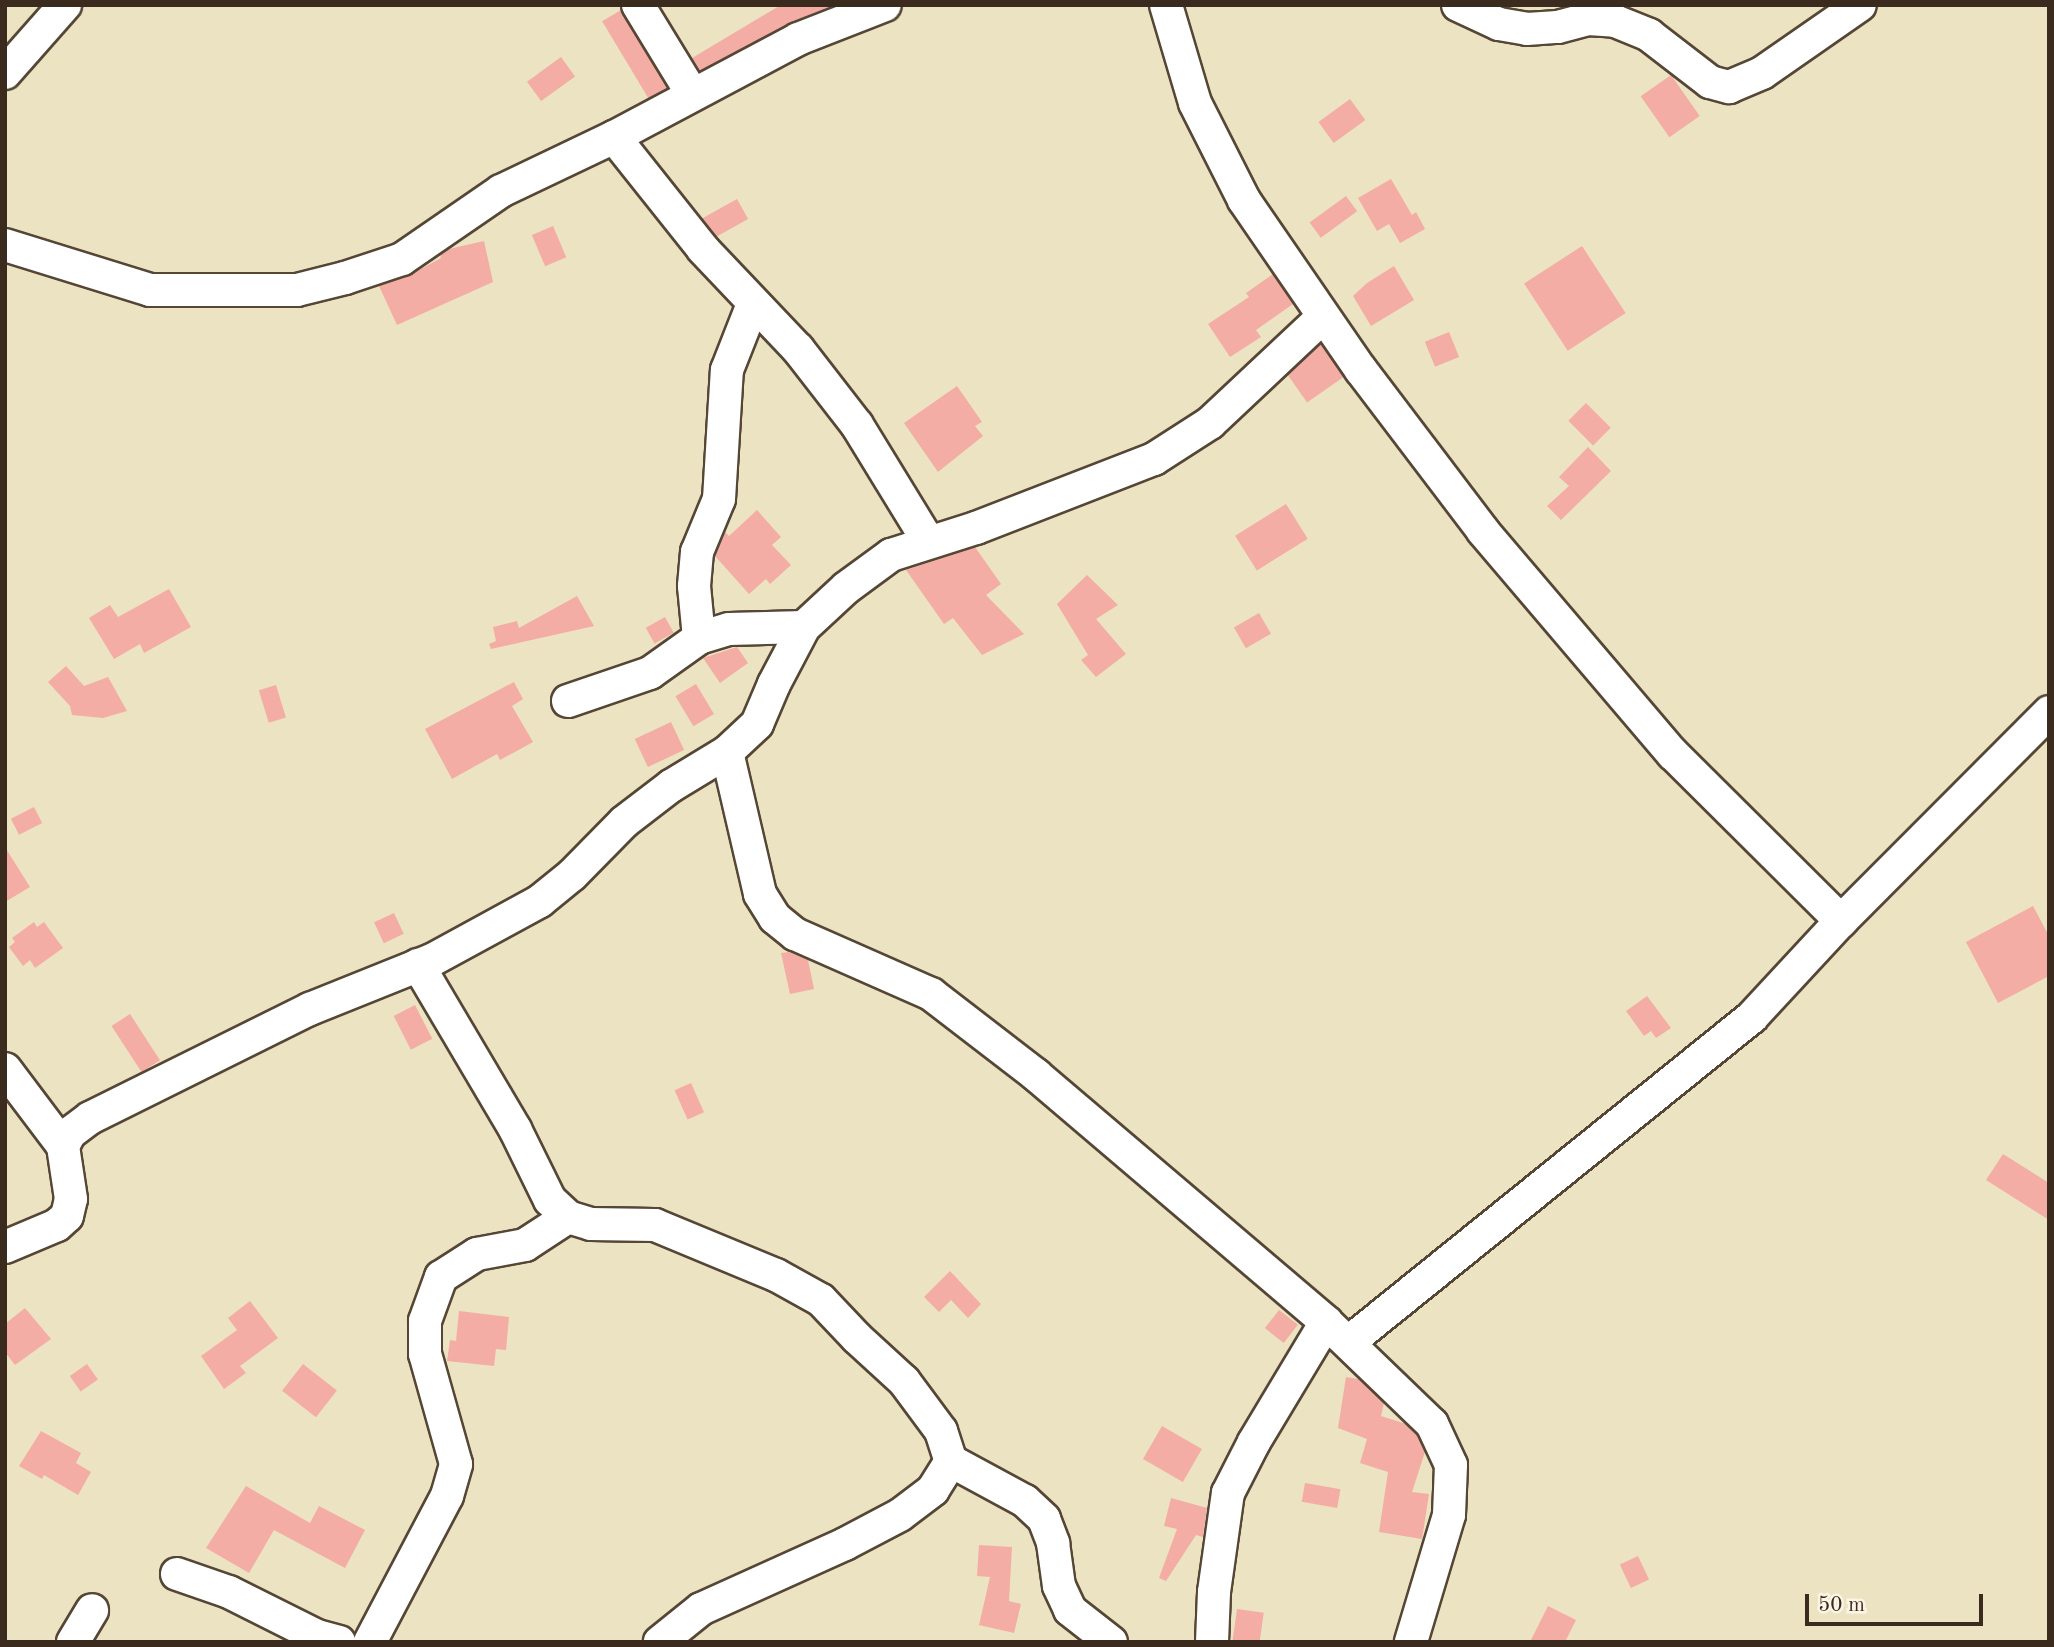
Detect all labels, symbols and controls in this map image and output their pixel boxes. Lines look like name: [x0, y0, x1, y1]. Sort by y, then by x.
scale bar: [1809, 1580, 1988, 1624]
text: 50 m: [1818, 1595, 1865, 1616]

